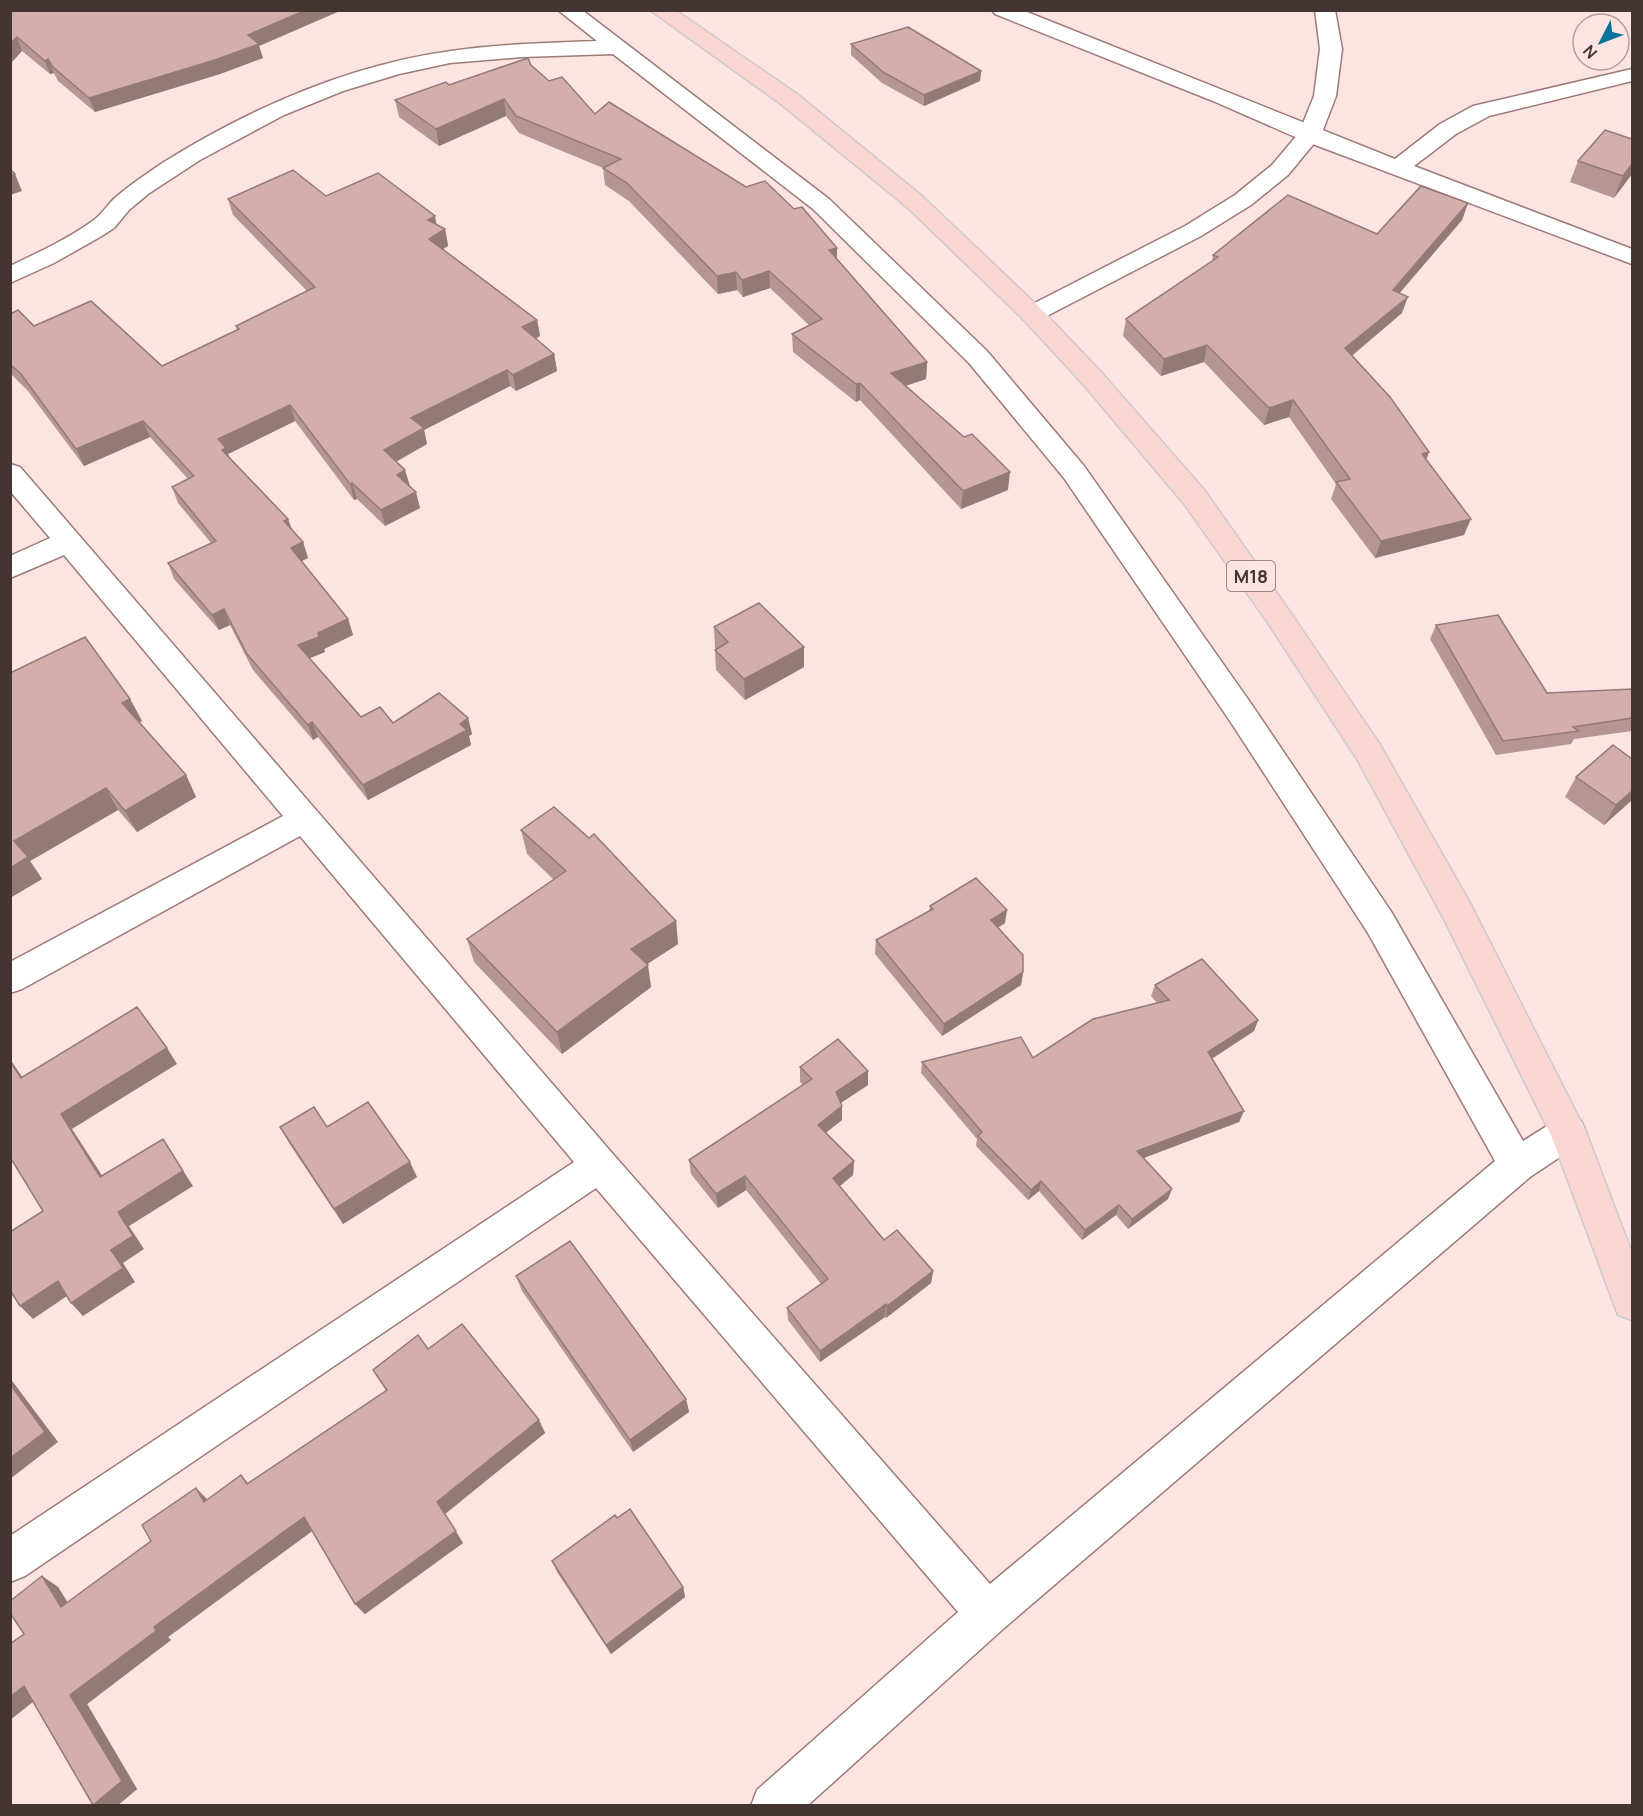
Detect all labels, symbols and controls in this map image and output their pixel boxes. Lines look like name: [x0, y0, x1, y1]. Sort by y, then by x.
north arrow: [1571, 12, 1631, 72]
text: N: [1578, 40, 1602, 64]
road number: M18: [1227, 561, 1275, 591]

